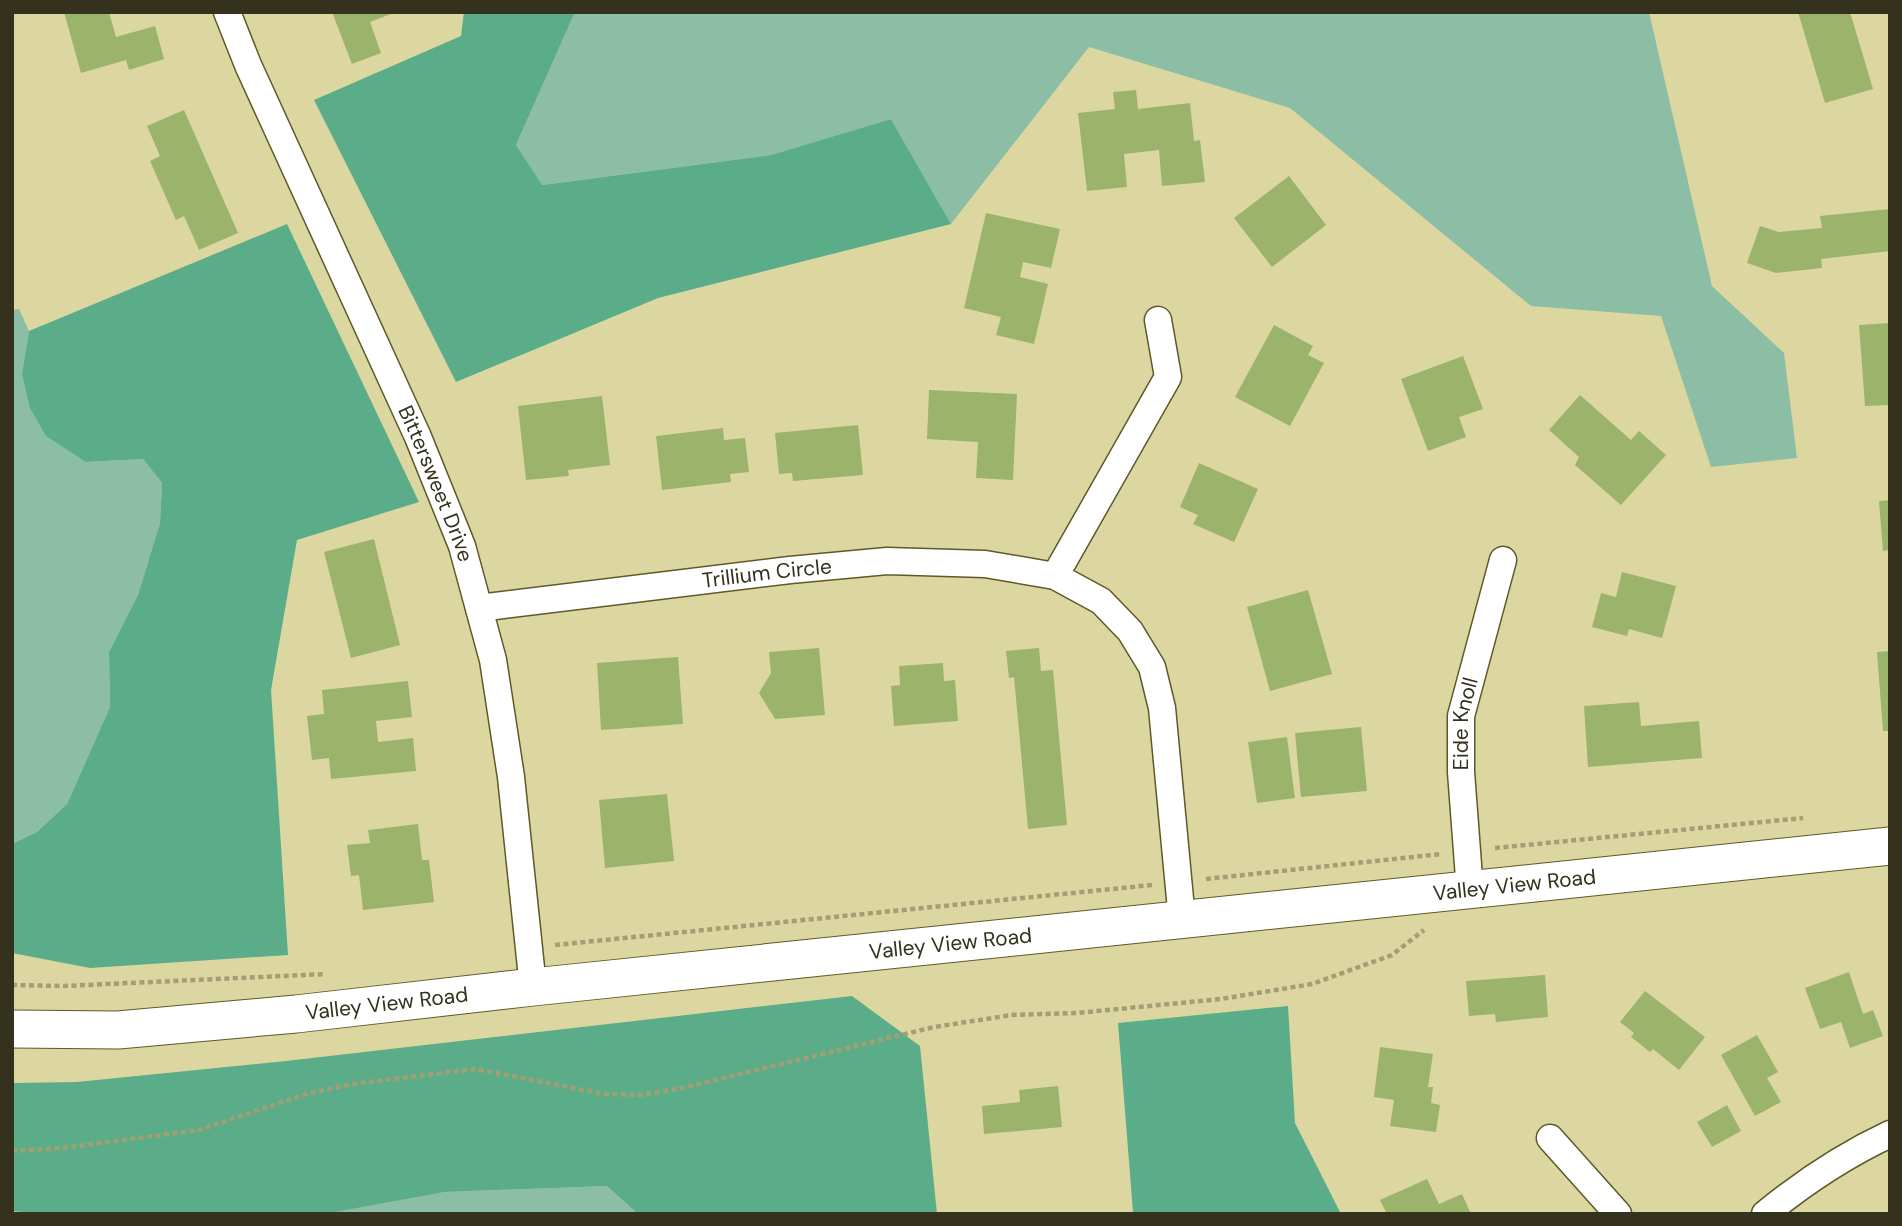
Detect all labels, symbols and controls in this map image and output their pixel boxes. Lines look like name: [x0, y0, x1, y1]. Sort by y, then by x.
street label: Bittersweet Drive: [391, 401, 480, 565]
street label: Trillium Circle: [700, 552, 833, 595]
street label: Eide Knoll: [1447, 674, 1485, 770]
street label: Valley View Road: [1432, 863, 1597, 907]
street label: Valley View Road: [868, 921, 1033, 966]
street label: Valley View Road: [304, 980, 470, 1027]

